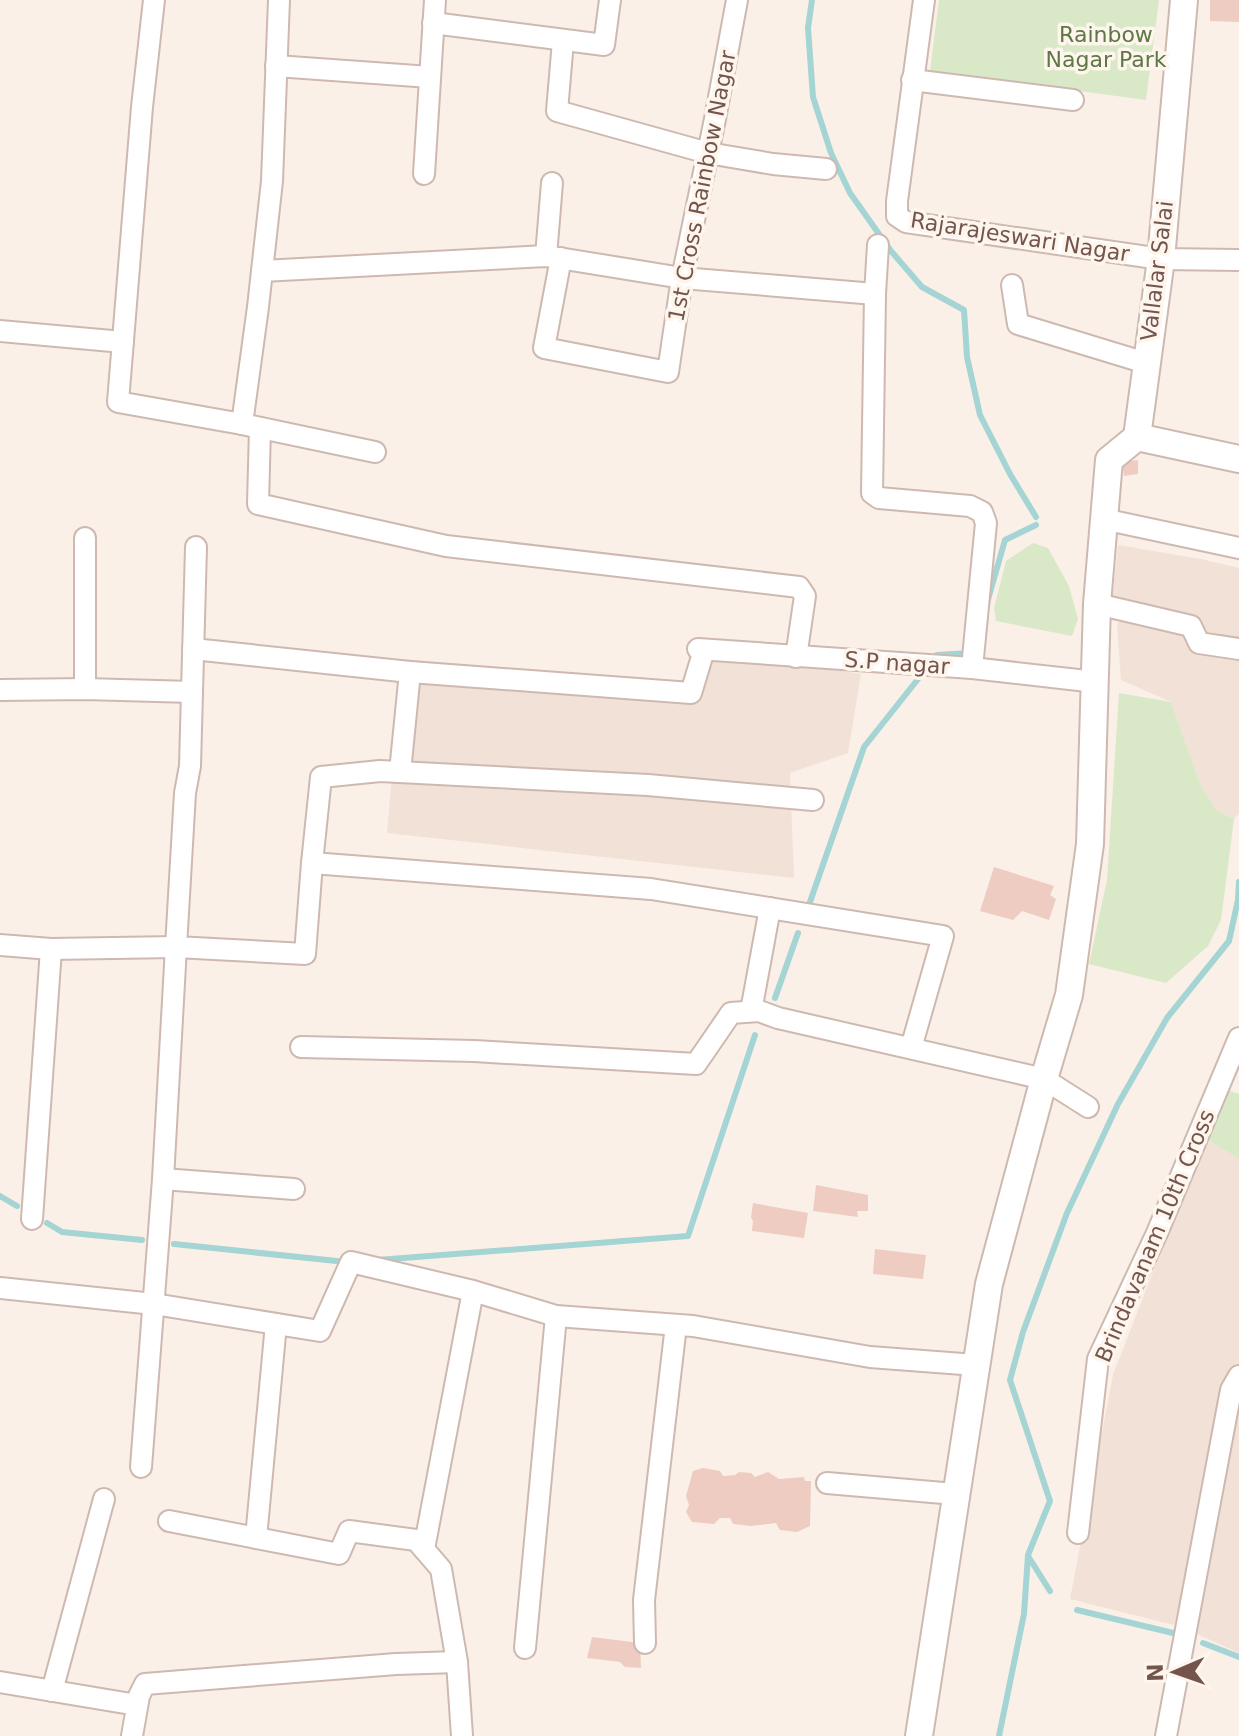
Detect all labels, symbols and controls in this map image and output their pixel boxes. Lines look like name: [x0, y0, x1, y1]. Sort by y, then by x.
park label: Rainbow Nagar Park: [1046, 22, 1167, 72]
street label: 1st Cross Rainbow Nagar: [663, 47, 741, 324]
street label: Vallalar Salai: [1136, 199, 1178, 343]
street label: Rajarajeswari Nagar: [909, 207, 1132, 267]
street label: S.P nagar: [844, 647, 951, 679]
street label: Brindavanam 10th Cross: [1090, 1106, 1220, 1366]
north arrow: [1135, 1632, 1215, 1712]
text: N: [1143, 1663, 1168, 1682]

